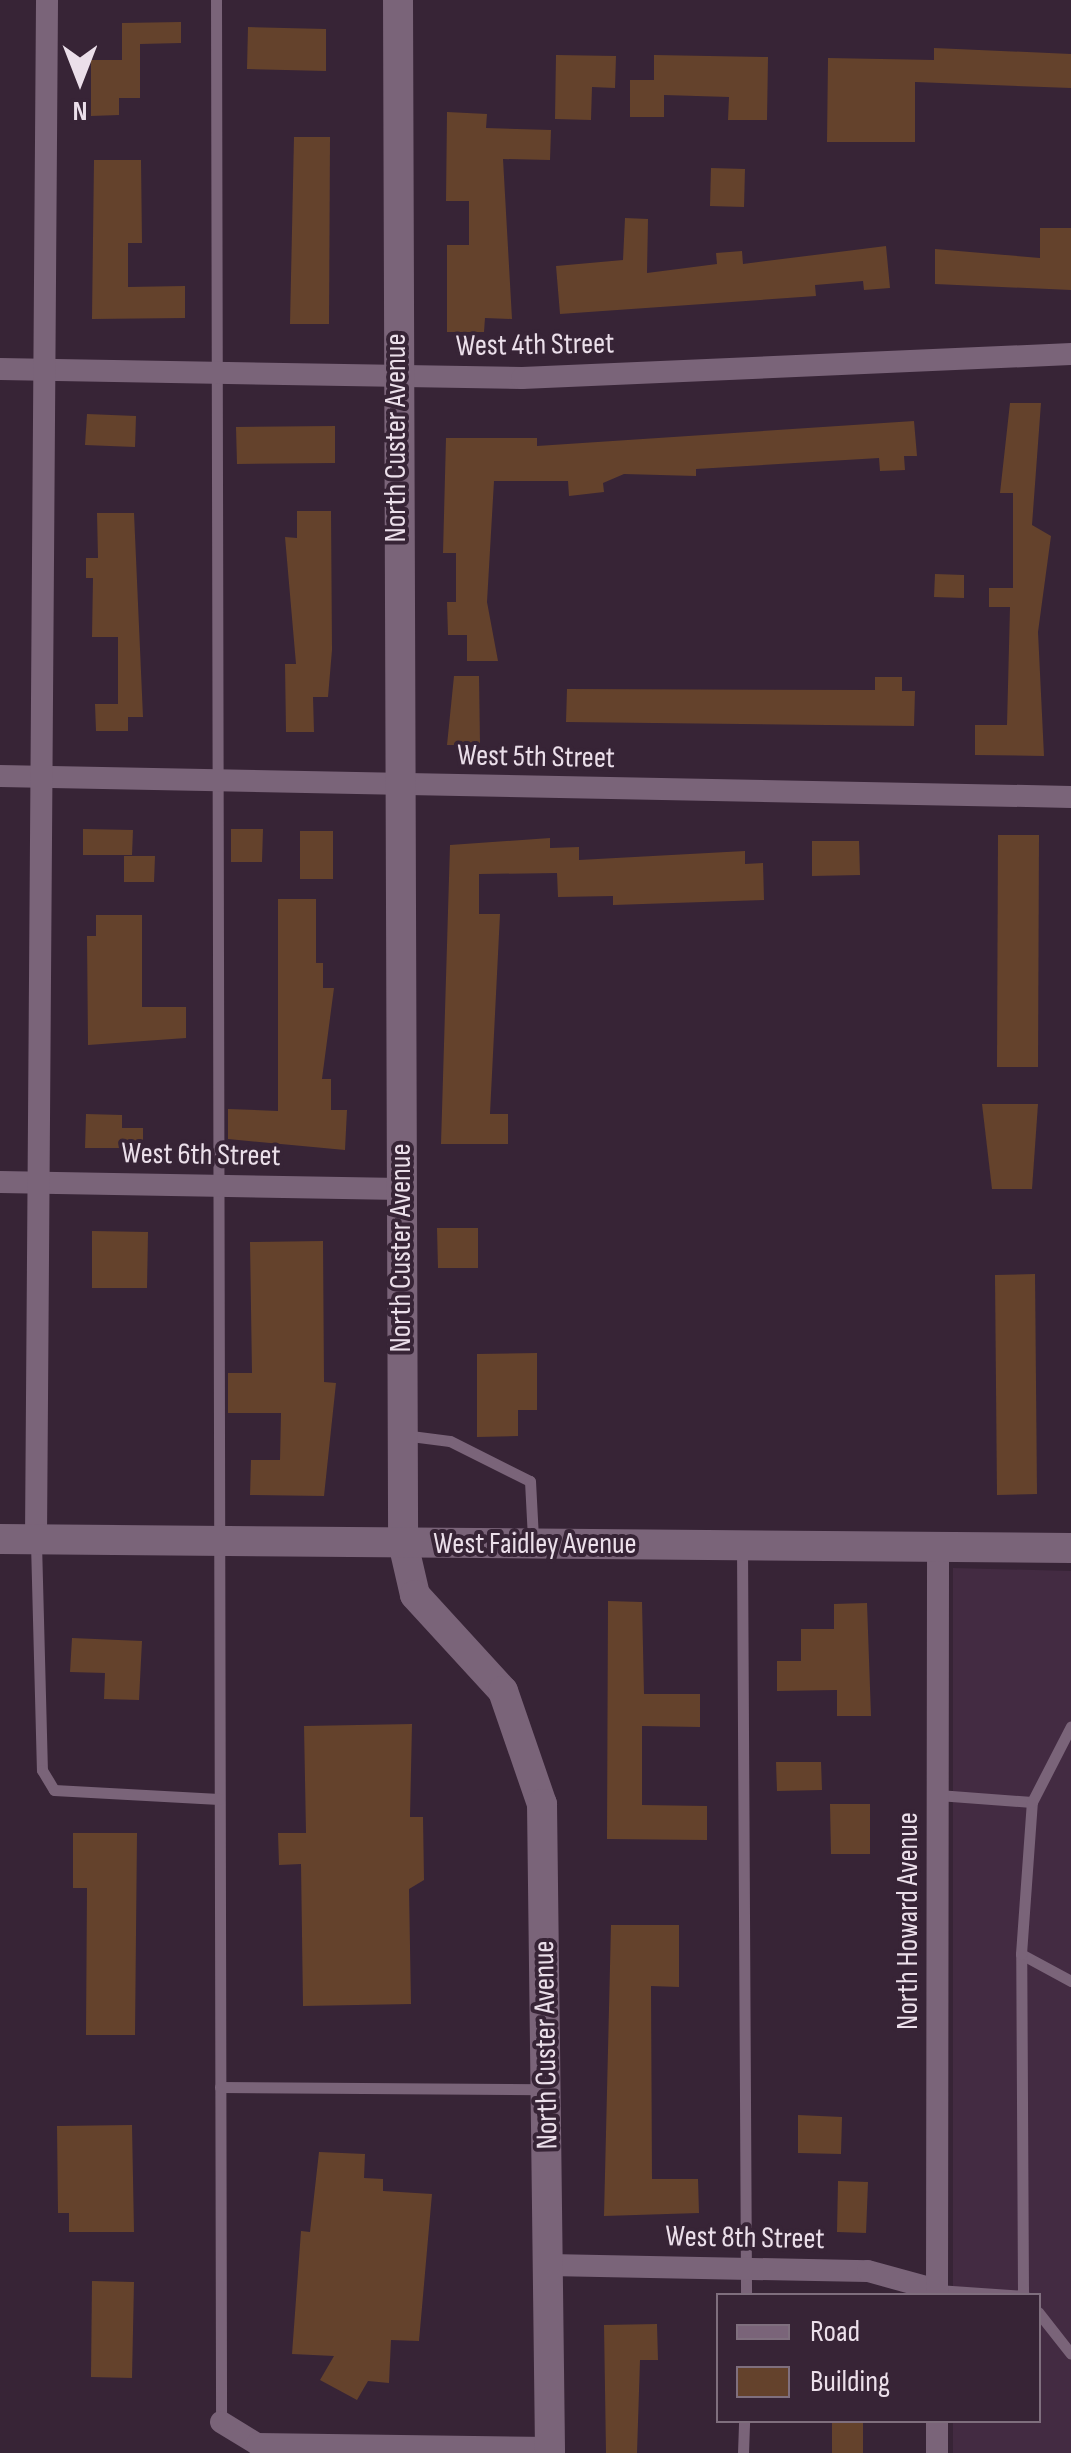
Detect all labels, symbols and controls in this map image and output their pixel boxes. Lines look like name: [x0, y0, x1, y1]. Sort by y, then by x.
north arrow: [30, 30, 130, 130]
text: N: [73, 94, 87, 127]
street label: West 4th Street: [456, 326, 614, 364]
street label: North Custer Avenue: [378, 334, 414, 542]
street label: West 5th Street: [457, 738, 615, 776]
street label: West 6th Street: [121, 1136, 281, 1174]
street label: North Custer Avenue: [383, 1144, 419, 1352]
street label: West Faidley Avenue: [433, 1526, 637, 1562]
street label: North Howard Avenue: [890, 1812, 926, 2030]
street label: North Custer Avenue: [526, 1940, 566, 2150]
street label: West 8th Street: [665, 2219, 825, 2257]
legend: [716, 2293, 1041, 2423]
text: Road: [810, 2314, 860, 2350]
text: Building: [810, 2364, 890, 2400]

